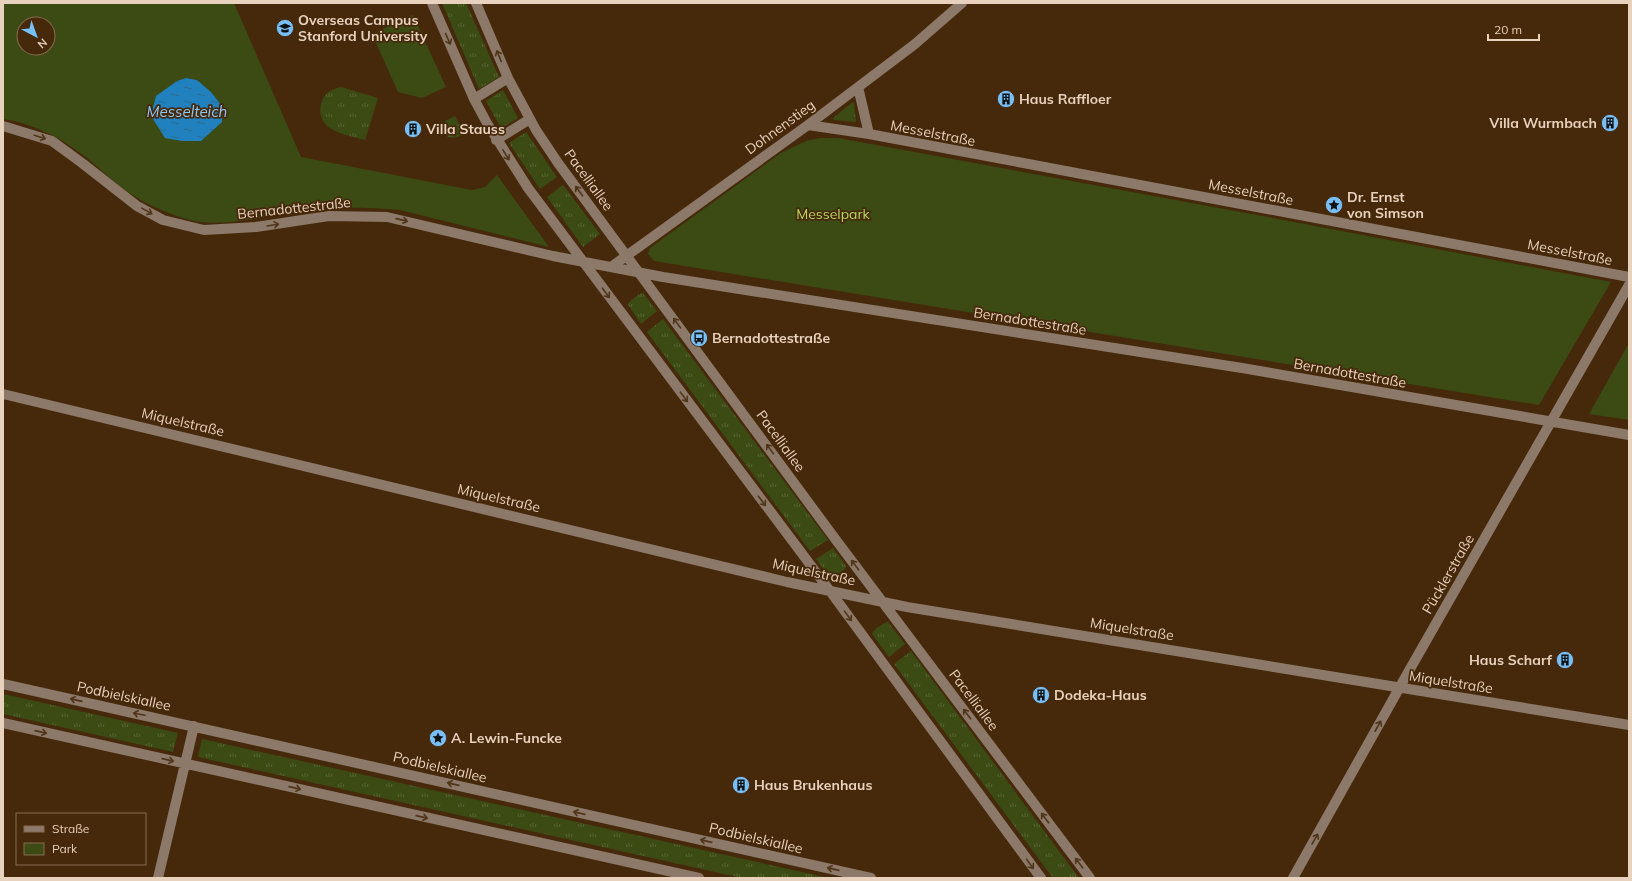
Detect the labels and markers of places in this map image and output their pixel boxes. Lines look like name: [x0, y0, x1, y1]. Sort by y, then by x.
place label: Overseas Campus Stanford University: [298, 11, 428, 45]
school or university icon: Overseas Campus Stanford University: [275, 18, 295, 38]
building icon: Haus Raffloer: [996, 89, 1016, 109]
place label: Haus Raffloer: [1019, 90, 1112, 108]
building icon: Villa Wurmbach: [1600, 113, 1620, 133]
place label: Villa Wurmbach: [1488, 114, 1597, 132]
building icon: Villa Stauss: [403, 119, 423, 139]
place label: Villa Stauss: [425, 120, 505, 138]
place label: Dr. Ernst von Simson: [1346, 188, 1424, 222]
place icon: Dr. Ernst von Simson: [1324, 195, 1344, 215]
bus stop icon: Bernadottestraße: [689, 328, 709, 348]
place label: Bernadottestraße: [712, 329, 830, 347]
building icon: Haus Scharf: [1555, 650, 1575, 670]
place label: Haus Scharf: [1469, 651, 1553, 669]
building icon: Dodeka-Haus: [1031, 685, 1051, 705]
place label: Dodeka-Haus: [1054, 686, 1147, 704]
place icon: A. Lewin-Funcke: [428, 728, 448, 748]
place label: A. Lewin-Funcke: [451, 729, 562, 747]
building icon: Haus Brukenhaus: [731, 775, 751, 795]
place label: Haus Brukenhaus: [754, 776, 872, 794]

